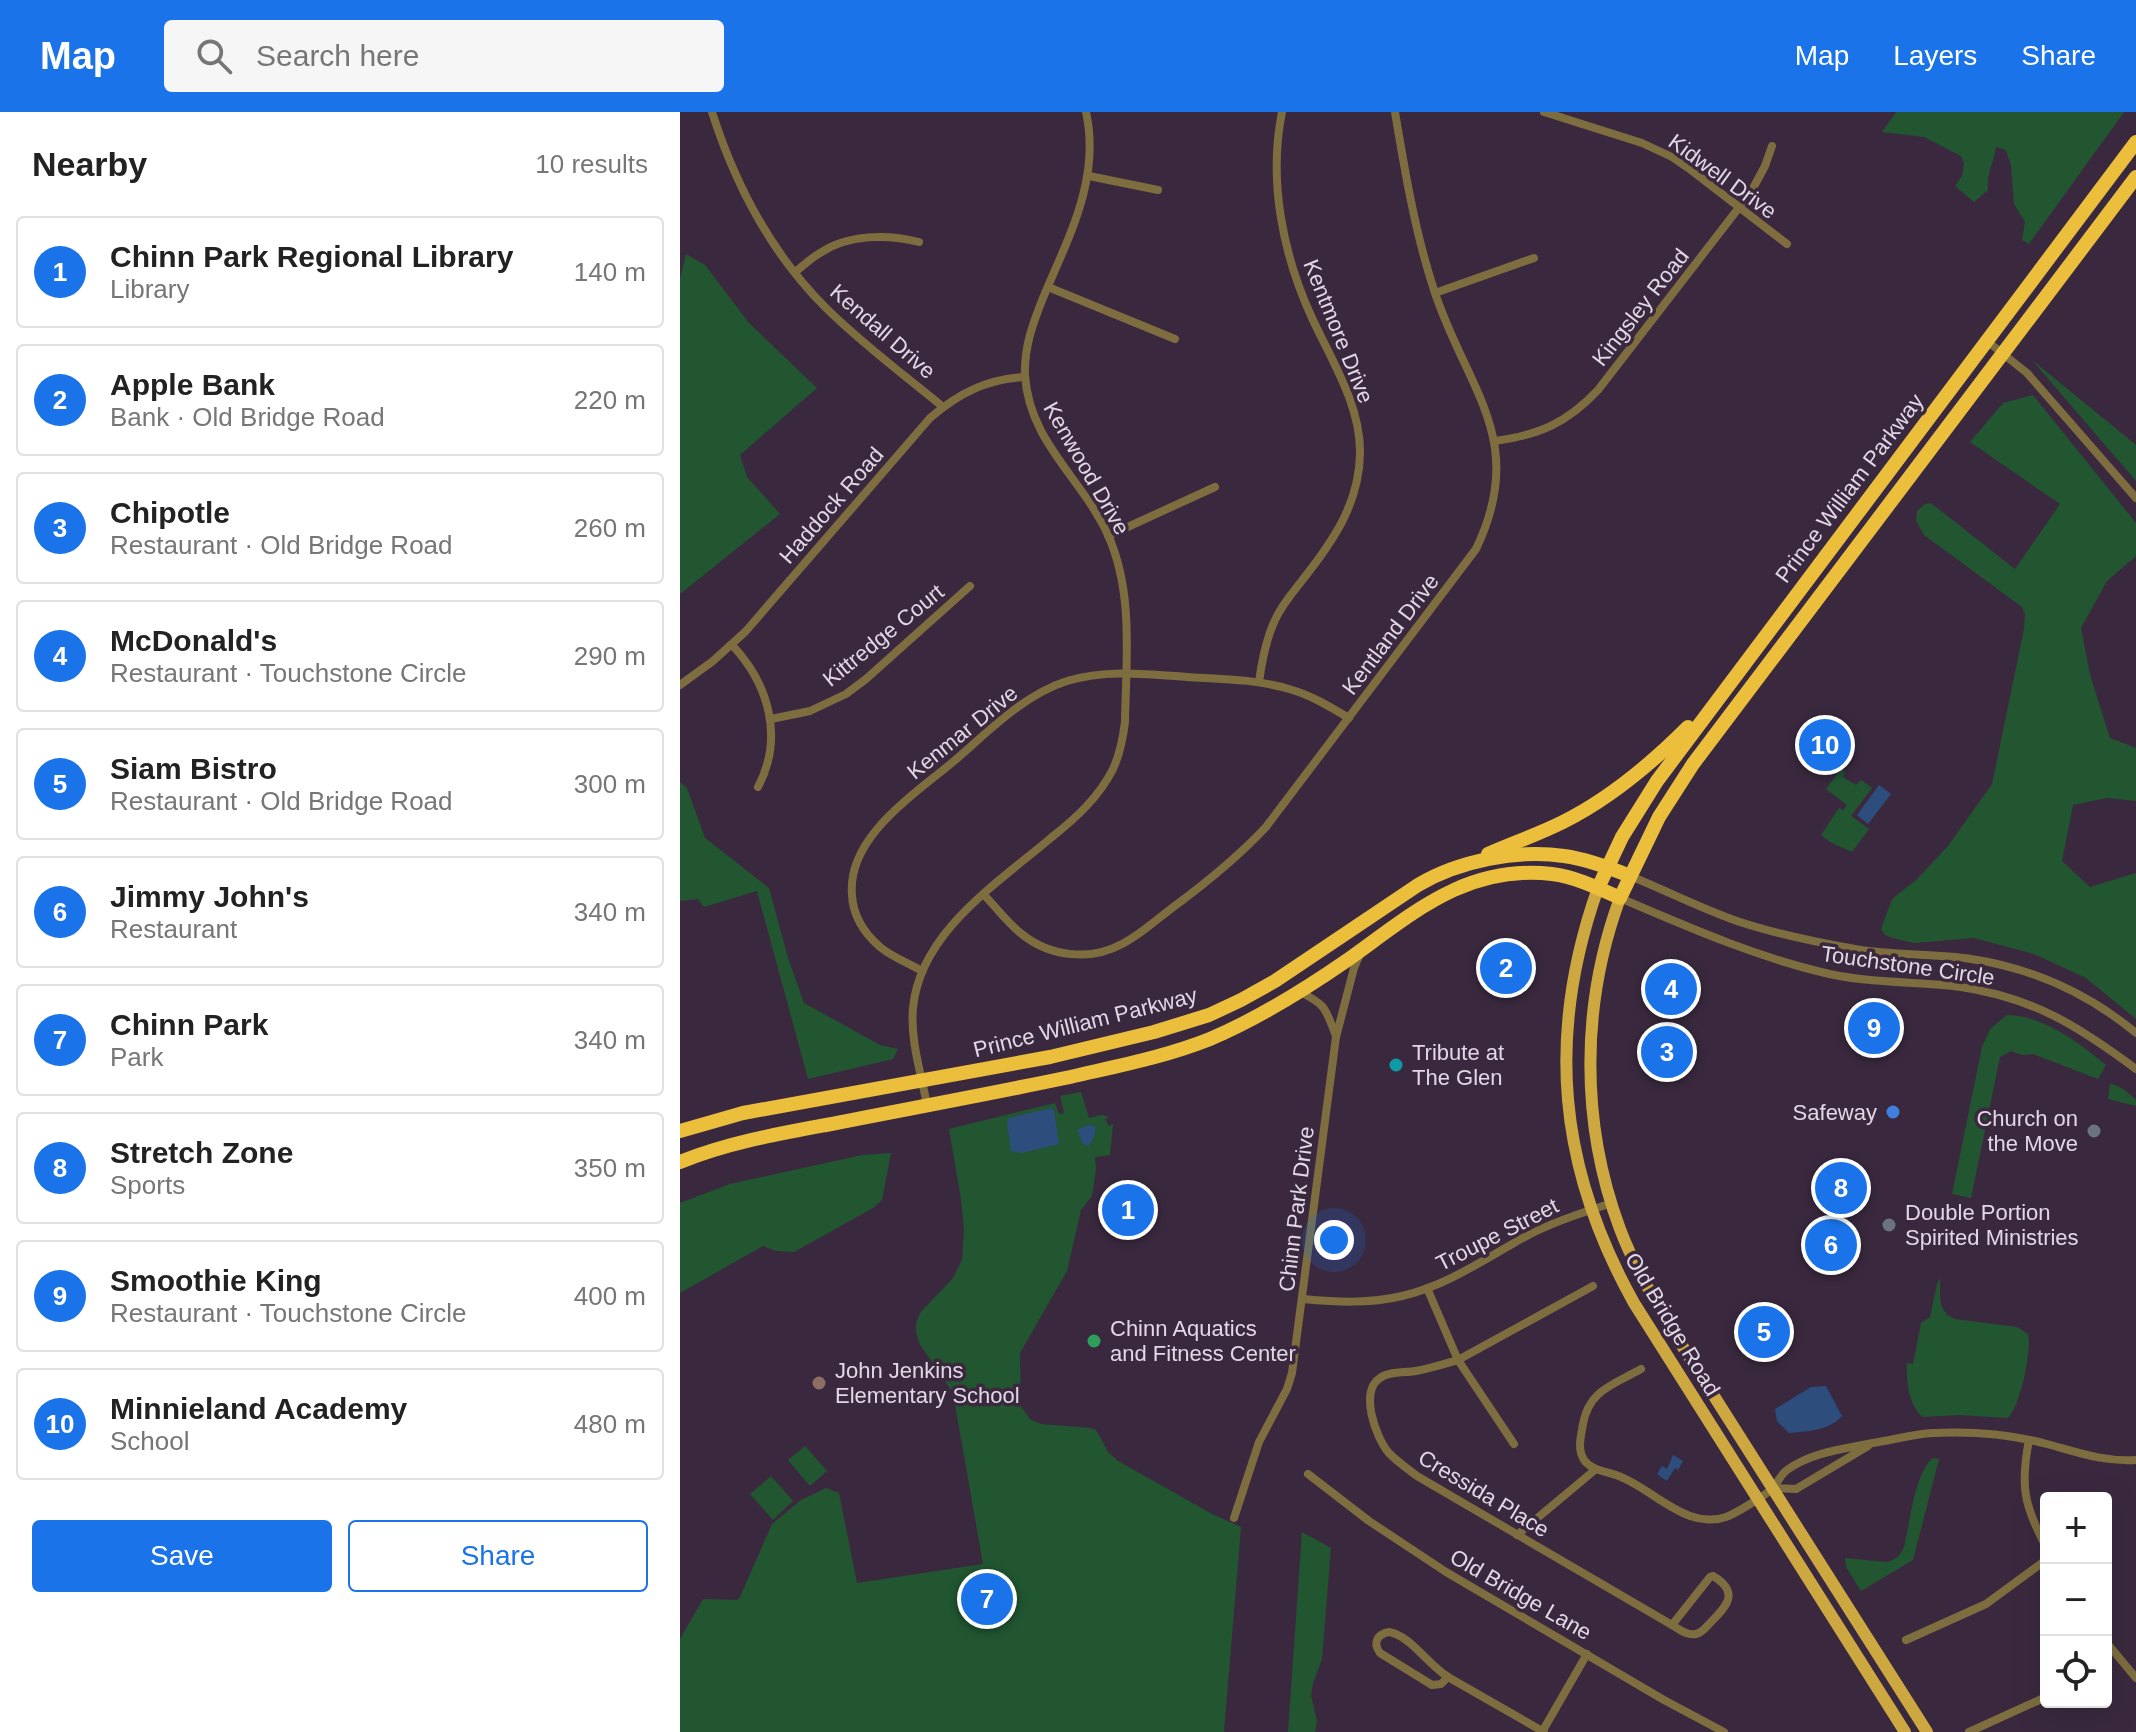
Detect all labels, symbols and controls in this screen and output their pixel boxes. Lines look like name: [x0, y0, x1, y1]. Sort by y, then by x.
search box: [164, 20, 724, 92]
icon: search: [192, 34, 236, 78]
text: Map: [40, 35, 116, 77]
text: Search here: [256, 39, 419, 72]
text: Map: [1795, 40, 1849, 71]
text: Layers: [1893, 40, 1977, 71]
text: Share: [2021, 40, 2096, 71]
street label: Kidwell Drive: [1664, 129, 1781, 224]
text: Nearby: [32, 145, 147, 183]
text: 10 results: [535, 149, 648, 179]
text: Chinn Park Regional Library: [110, 240, 513, 273]
street label: Kingsley Road: [1587, 244, 1694, 371]
street label: Kentmore Drive: [1298, 256, 1379, 407]
text: 1: [53, 257, 67, 287]
text: 140 m: [574, 257, 646, 287]
text: Library: [110, 274, 189, 304]
street label: Kendall Drive: [825, 279, 940, 384]
text: Apple Bank: [110, 368, 275, 401]
text: 2: [53, 385, 67, 415]
text: 220 m: [574, 385, 646, 415]
street label: Prince William Parkway: [1770, 389, 1929, 588]
street label: Kenwood Drive: [1038, 397, 1135, 539]
text: Bank · Old Bridge Road: [110, 402, 385, 432]
street label: Haddock Road: [774, 442, 889, 568]
text: Chipotle: [110, 496, 230, 529]
text: 3: [53, 513, 67, 543]
text: 260 m: [574, 513, 646, 543]
text: Restaurant · Old Bridge Road: [110, 530, 453, 560]
street label: Kentland Drive: [1337, 569, 1444, 699]
street label: Kittredge Court: [818, 579, 949, 692]
text: McDonald's: [110, 624, 277, 657]
text: 4: [53, 641, 67, 671]
text: 290 m: [574, 641, 646, 671]
text: Restaurant · Touchstone Circle: [110, 658, 466, 688]
street label: Kenmar Drive: [902, 680, 1022, 784]
pin: 10: [1799, 715, 1851, 775]
text: Siam Bistro: [110, 752, 277, 785]
text: 5: [53, 769, 67, 799]
text: 300 m: [574, 769, 646, 799]
text: Restaurant · Old Bridge Road: [110, 786, 453, 816]
text: Jimmy John's: [110, 880, 309, 913]
text: 6: [53, 897, 67, 927]
text: 340 m: [574, 897, 646, 927]
text: Restaurant: [110, 914, 237, 944]
pin: 2: [1480, 938, 1532, 998]
street label: Touchstone Circle: [1820, 941, 1996, 990]
pin: 4: [1645, 959, 1697, 1019]
street label: Prince William Parkway: [971, 983, 1200, 1062]
pin: 9: [1848, 998, 1900, 1058]
text: Chinn Park: [110, 1008, 268, 1041]
pin: 3: [1641, 1022, 1693, 1082]
text: 7: [53, 1025, 67, 1055]
text: 340 m: [574, 1025, 646, 1055]
place label: Tribute at The Glen: [1412, 1040, 1504, 1090]
text: Park: [110, 1042, 163, 1072]
marker: Tribute at The Glen: [1387, 1056, 1405, 1074]
place label: Safeway: [1793, 1100, 1877, 1125]
marker: Safeway: [1884, 1103, 1902, 1121]
place label: Church on the Move: [1976, 1106, 2078, 1156]
marker: Church on the Move: [2085, 1122, 2103, 1140]
street label: Chinn Park Drive: [1274, 1125, 1319, 1293]
text: Stretch Zone: [110, 1136, 293, 1169]
text: 8: [53, 1153, 67, 1183]
text: 350 m: [574, 1153, 646, 1183]
pin: 8: [1815, 1158, 1867, 1218]
text: Sports: [110, 1170, 185, 1200]
pin: 1: [1102, 1180, 1154, 1240]
street label: Troupe Street: [1432, 1193, 1562, 1276]
place label: Double Portion Spirited Ministries: [1905, 1200, 2079, 1250]
pin: 6: [1805, 1215, 1857, 1275]
marker: Double Portion Spirited Ministries: [1880, 1216, 1898, 1234]
your location: [1314, 1220, 1354, 1260]
street label: Old Bridge Road: [1620, 1248, 1725, 1400]
text: Smoothie King: [110, 1264, 322, 1297]
text: 9: [53, 1281, 67, 1311]
text: 400 m: [574, 1281, 646, 1311]
text: Restaurant · Touchstone Circle: [110, 1298, 466, 1328]
pin: 5: [1738, 1302, 1790, 1362]
place label: Chinn Aquatics and Fitness Center: [1110, 1316, 1296, 1366]
marker: Chinn Aquatics and Fitness Center: [1085, 1332, 1103, 1350]
place label: John Jenkins Elementary School: [835, 1358, 1020, 1408]
marker: John Jenkins Elementary School: [810, 1374, 828, 1392]
text: Minnieland Academy: [110, 1392, 407, 1425]
text: 10: [46, 1409, 74, 1439]
text: 480 m: [574, 1409, 646, 1439]
text: School: [110, 1426, 190, 1456]
street label: Cressida Place: [1414, 1445, 1554, 1542]
map controls: [2040, 1492, 2112, 1708]
button: +: [2040, 1492, 2112, 1564]
button: Save: [32, 1520, 332, 1592]
button: Share: [348, 1520, 648, 1592]
street label: Old Bridge Lane: [1446, 1544, 1596, 1645]
button: −: [2040, 1564, 2112, 1636]
pin: 7: [961, 1569, 1013, 1629]
button: locate: [2040, 1636, 2112, 1708]

